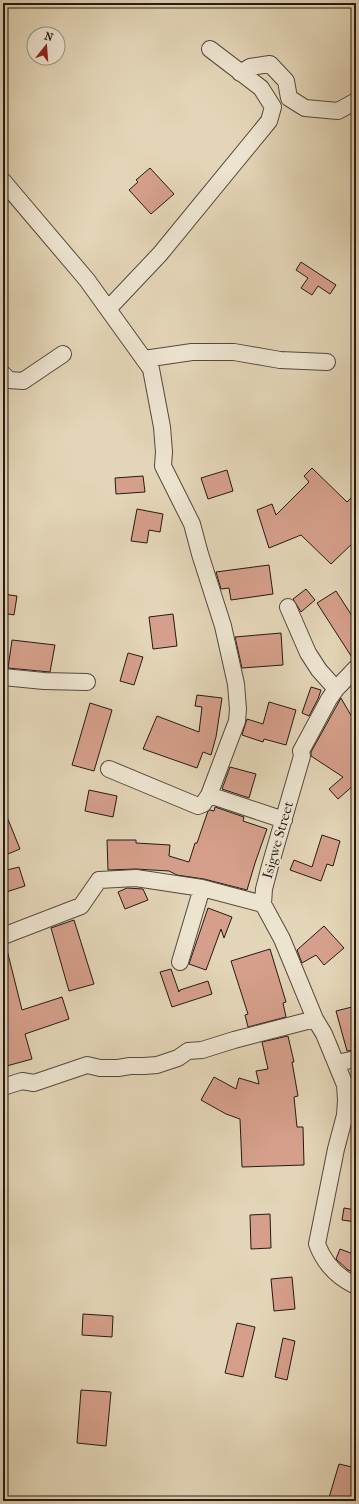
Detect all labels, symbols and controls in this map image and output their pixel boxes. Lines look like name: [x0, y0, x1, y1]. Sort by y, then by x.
north arrow: [26, 26, 66, 66]
text: N: [43, 29, 55, 45]
street label: Isigwe Street: [259, 799, 297, 881]

